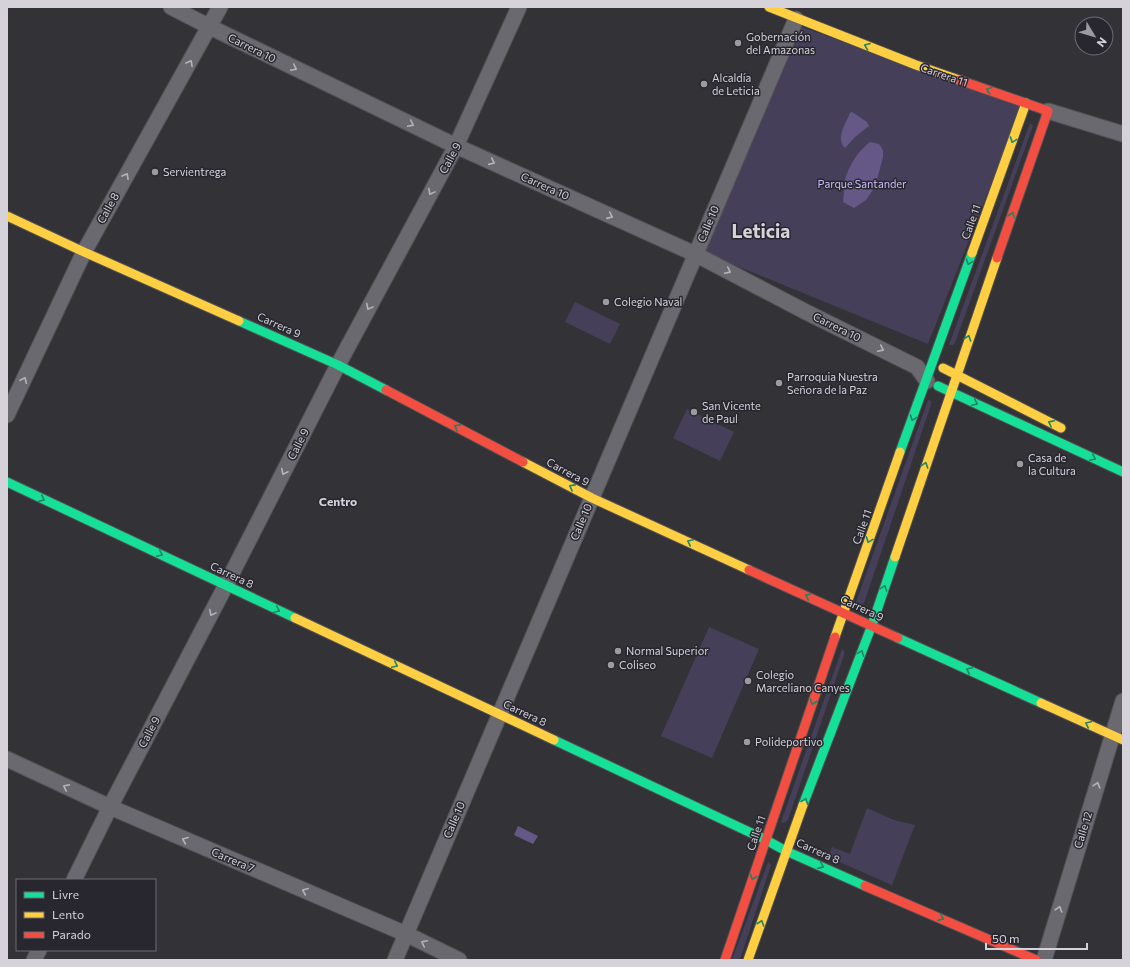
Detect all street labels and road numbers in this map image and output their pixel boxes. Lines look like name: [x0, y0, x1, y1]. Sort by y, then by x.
street label: Carrera 10: [226, 30, 278, 65]
street label: Carrera 11: [919, 60, 970, 89]
street label: Calle 9: [436, 140, 463, 176]
street label: Carrera 10: [519, 169, 571, 202]
street label: Calle 8: [94, 190, 122, 226]
street label: Calle 10: [694, 203, 721, 244]
street label: Calle 11: [958, 203, 983, 241]
street label: Carrera 9: [255, 309, 303, 340]
street label: Carrera 10: [811, 309, 863, 344]
street label: Calle 9: [284, 426, 311, 462]
street label: Carrera 9: [545, 455, 592, 488]
street label: Calle 10: [567, 501, 594, 542]
street label: Calle 11: [849, 508, 874, 546]
street label: Carrera 8: [208, 559, 256, 590]
street label: Carrera 9: [838, 592, 886, 623]
street label: Carrera 8: [501, 697, 549, 728]
street label: Calle 9: [135, 714, 162, 750]
street label: Calle 10: [440, 799, 467, 840]
street label: Calle 12: [1071, 810, 1094, 850]
street label: Calle 11: [743, 814, 768, 852]
street label: Carrera 8: [794, 835, 842, 866]
street label: Carrera 7: [210, 845, 257, 875]

